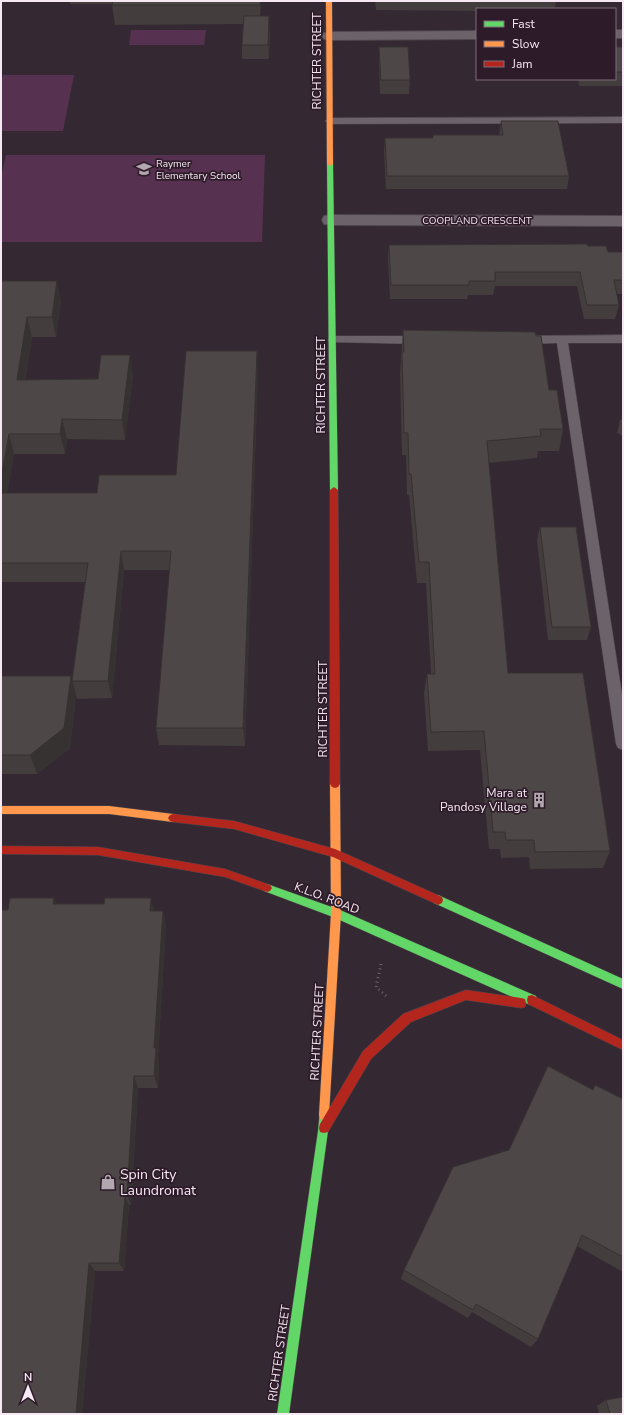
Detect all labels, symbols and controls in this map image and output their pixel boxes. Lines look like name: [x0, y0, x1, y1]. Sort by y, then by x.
legend: [476, 8, 616, 80]
street label: RICHTER STREET: [309, 12, 325, 110]
text: Fast: [512, 16, 535, 32]
text: Slow: [512, 36, 540, 52]
text: Jam: [511, 56, 533, 72]
place label: Raymer Elementary School: [156, 157, 241, 183]
school or university icon: Raymer Elementary School: [135, 160, 153, 178]
street label: COOPLAND CRESCENT: [422, 214, 532, 228]
street label: RICHTER STREET: [313, 336, 329, 434]
street label: RICHTER STREET: [315, 660, 331, 758]
place label: Mara at Pandosy Village: [440, 785, 528, 815]
building icon: Mara at Pandosy Village: [530, 791, 548, 809]
street label: K.L.O. ROAD: [292, 878, 362, 918]
street label: RICHTER STREET: [306, 982, 328, 1081]
place label: Spin City Laundromat: [120, 1165, 196, 1200]
shop icon: Spin City Laundromat: [99, 1173, 117, 1191]
street label: RICHTER STREET: [264, 1303, 294, 1402]
north arrow: [8, 1367, 48, 1407]
text: N: [24, 1370, 32, 1385]

